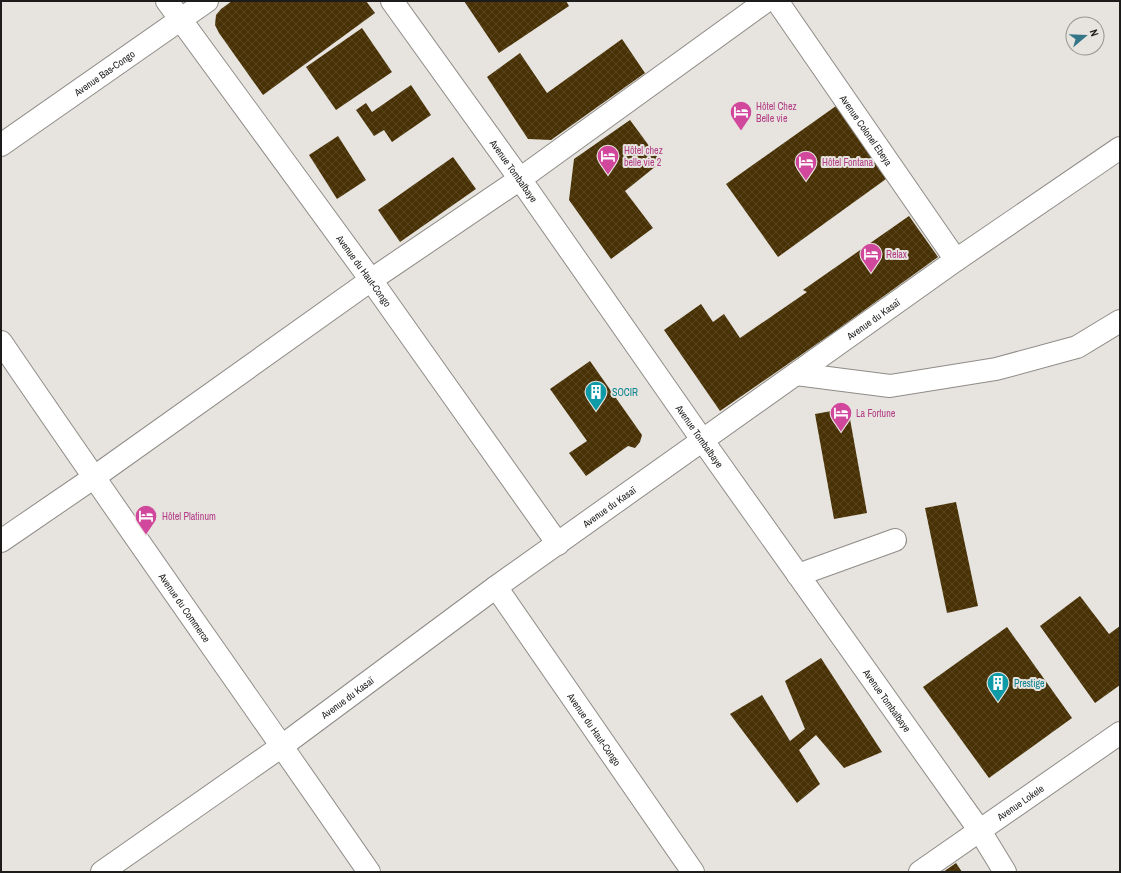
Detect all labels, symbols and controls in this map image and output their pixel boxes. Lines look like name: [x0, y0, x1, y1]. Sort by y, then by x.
north arrow: [1065, 16, 1105, 56]
text: N: [1087, 27, 1102, 38]
street label: Avenue Bas-Congo: [71, 47, 137, 99]
street label: Avenue Colonel Ebeya: [837, 91, 896, 169]
hotel icon: Hôtel Chez Belle vie: [728, 99, 754, 132]
place label: Hôtel Chez Belle vie: [756, 100, 797, 125]
street label: Avenue Tombalbaye: [487, 136, 541, 205]
hotel icon: Hôtel chez belle vie 2: [595, 143, 621, 176]
place label: Hôtel chez belle vie 2: [624, 144, 663, 169]
hotel icon: Hôtel Fontana: [793, 149, 819, 182]
place label: Hôtel Fontana: [822, 156, 874, 169]
street label: Avenue du Haut-Congo: [333, 231, 395, 310]
hotel icon: Relax: [858, 241, 884, 274]
place label: Relax: [886, 248, 908, 261]
street label: Avenue du Kasaï: [843, 295, 903, 343]
building icon: SOCIR: [583, 379, 609, 412]
place label: SOCIR: [612, 386, 638, 399]
hotel icon: La Fortune: [828, 400, 854, 433]
street label: Avenue Tombalbaye: [673, 401, 727, 471]
place label: La Fortune: [856, 407, 896, 420]
street label: Avenue du Kasaï: [579, 483, 639, 531]
hotel icon: Hôtel Platinum: [133, 503, 159, 536]
place label: Hôtel Platinum: [162, 510, 216, 523]
street label: Avenue du Commerce: [156, 570, 214, 645]
street label: Avenue Tombalbaye: [860, 666, 914, 735]
building icon: Prestige: [985, 670, 1011, 703]
street label: Avenue du Kasaï: [318, 673, 377, 722]
place label: Prestige: [1014, 677, 1045, 690]
street label: Avenue du Haut-Congo: [564, 690, 624, 769]
street label: Avenue Lokele: [993, 781, 1046, 824]

